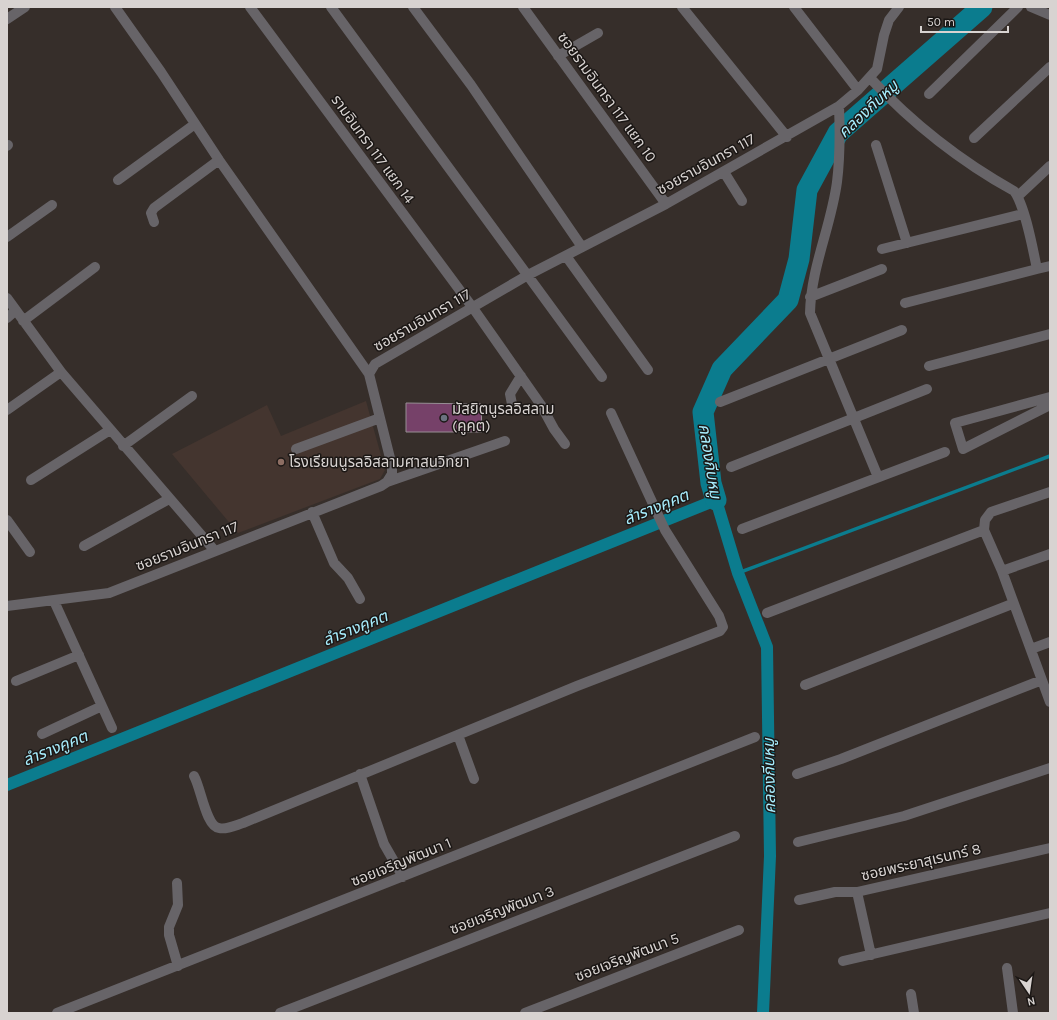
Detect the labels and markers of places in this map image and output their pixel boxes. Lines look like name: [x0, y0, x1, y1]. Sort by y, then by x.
place label: มัสยิตนูรลอิสลาม (คูคต): [452, 400, 554, 435]
marker: มัสยิตนูรลอิสลาม (คูคต): [439, 413, 449, 423]
place label: โรงเรียนนูรลอิสลามศาสนวิทยา: [289, 453, 469, 471]
marker: โรงเรียนนูรลอิสลามศาสนวิทยา: [276, 457, 286, 467]

